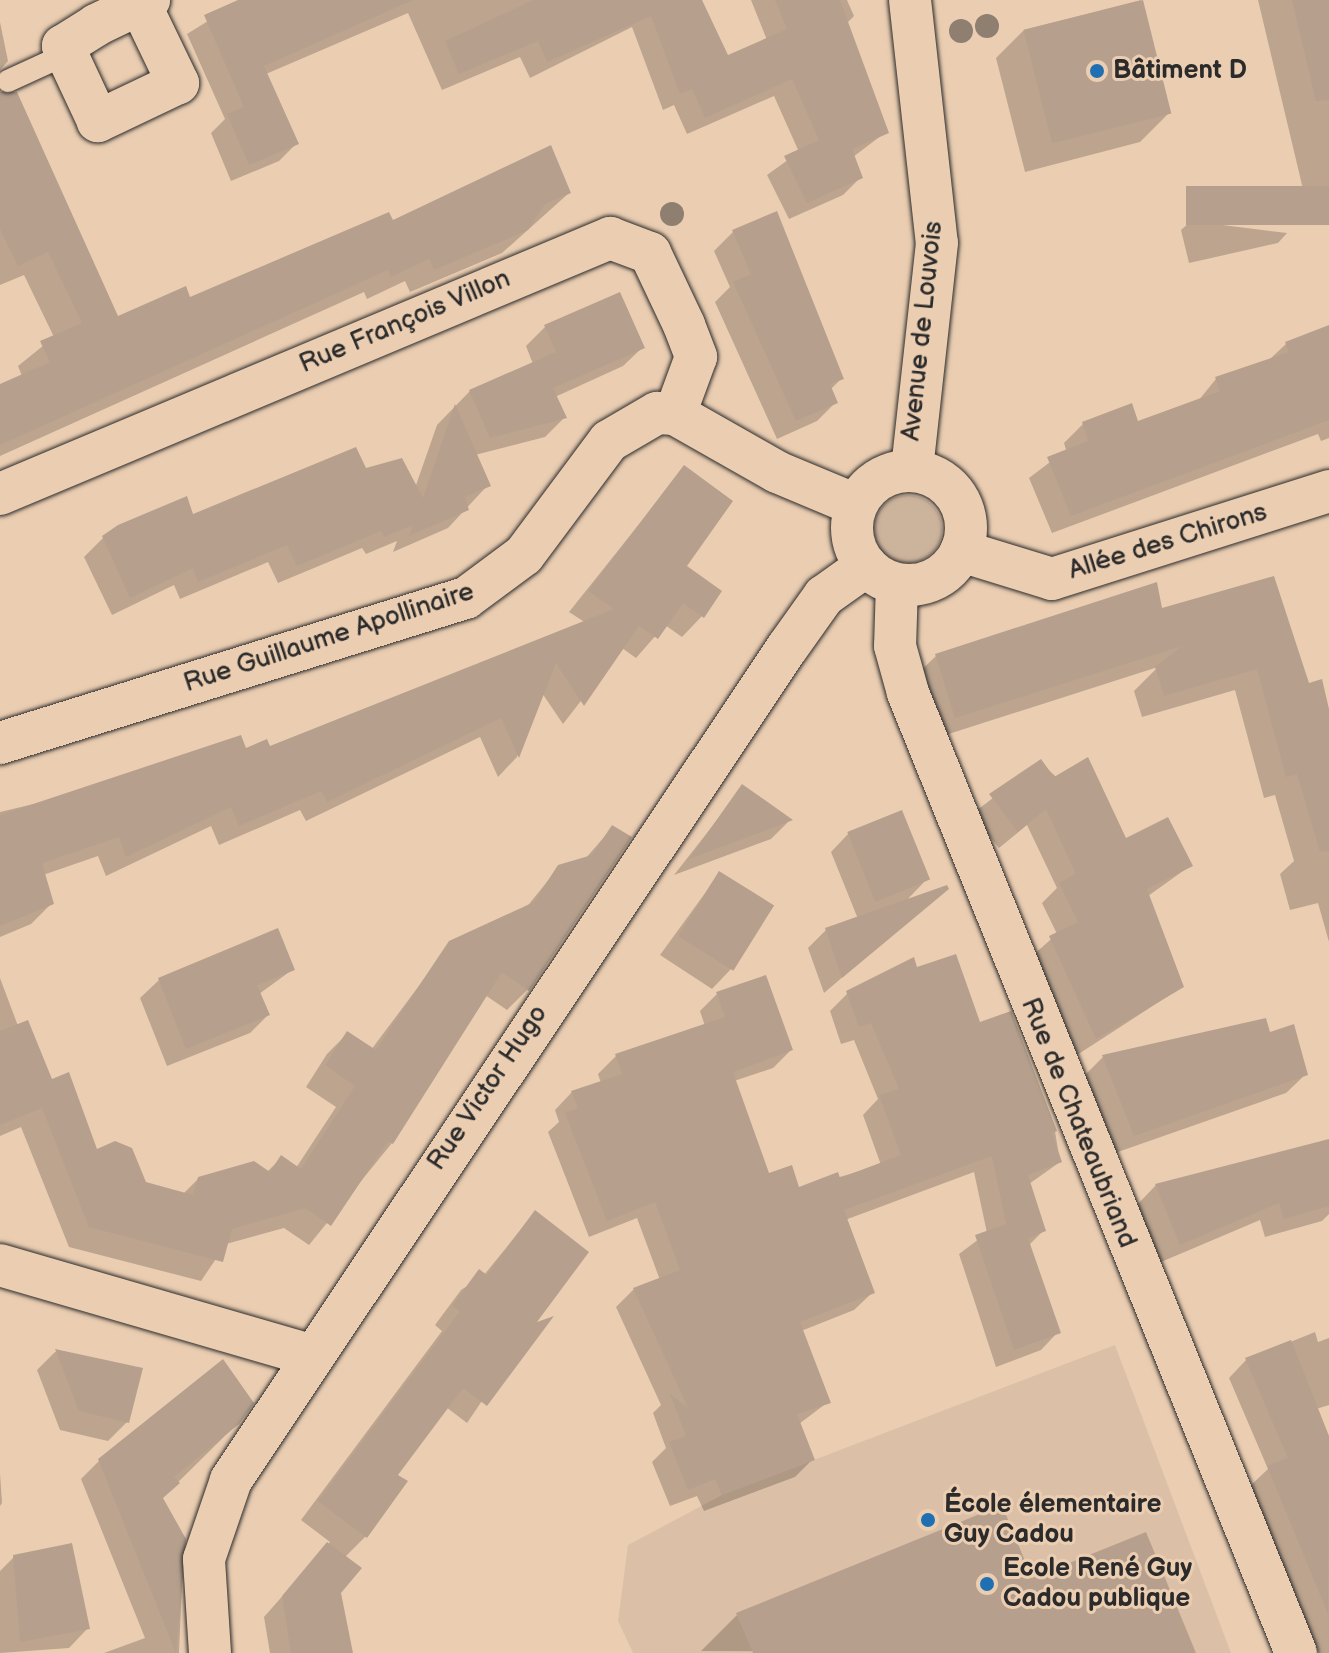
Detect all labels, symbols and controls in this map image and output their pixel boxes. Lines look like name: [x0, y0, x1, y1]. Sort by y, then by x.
place label: Bâtiment D: [1113, 55, 1247, 87]
marker: Bâtiment D: [1088, 62, 1106, 80]
street label: Avenue de Louvois: [896, 220, 950, 442]
street label: Rue François Villon: [295, 263, 515, 381]
street label: Allée des Chirons: [1065, 497, 1271, 587]
street label: Rue Guillaume Apollinaire: [180, 576, 478, 700]
street label: Rue de Chateaubriand: [1014, 994, 1142, 1252]
street label: Rue Victor Hugo: [421, 999, 555, 1177]
place label: École élementaire Guy Cadou: [944, 1489, 1161, 1550]
marker: École élementaire Guy Cadou: [919, 1511, 937, 1529]
place label: Ecole René Guy Cadou publique: [1003, 1553, 1192, 1614]
marker: Ecole René Guy Cadou publique: [978, 1575, 996, 1593]

